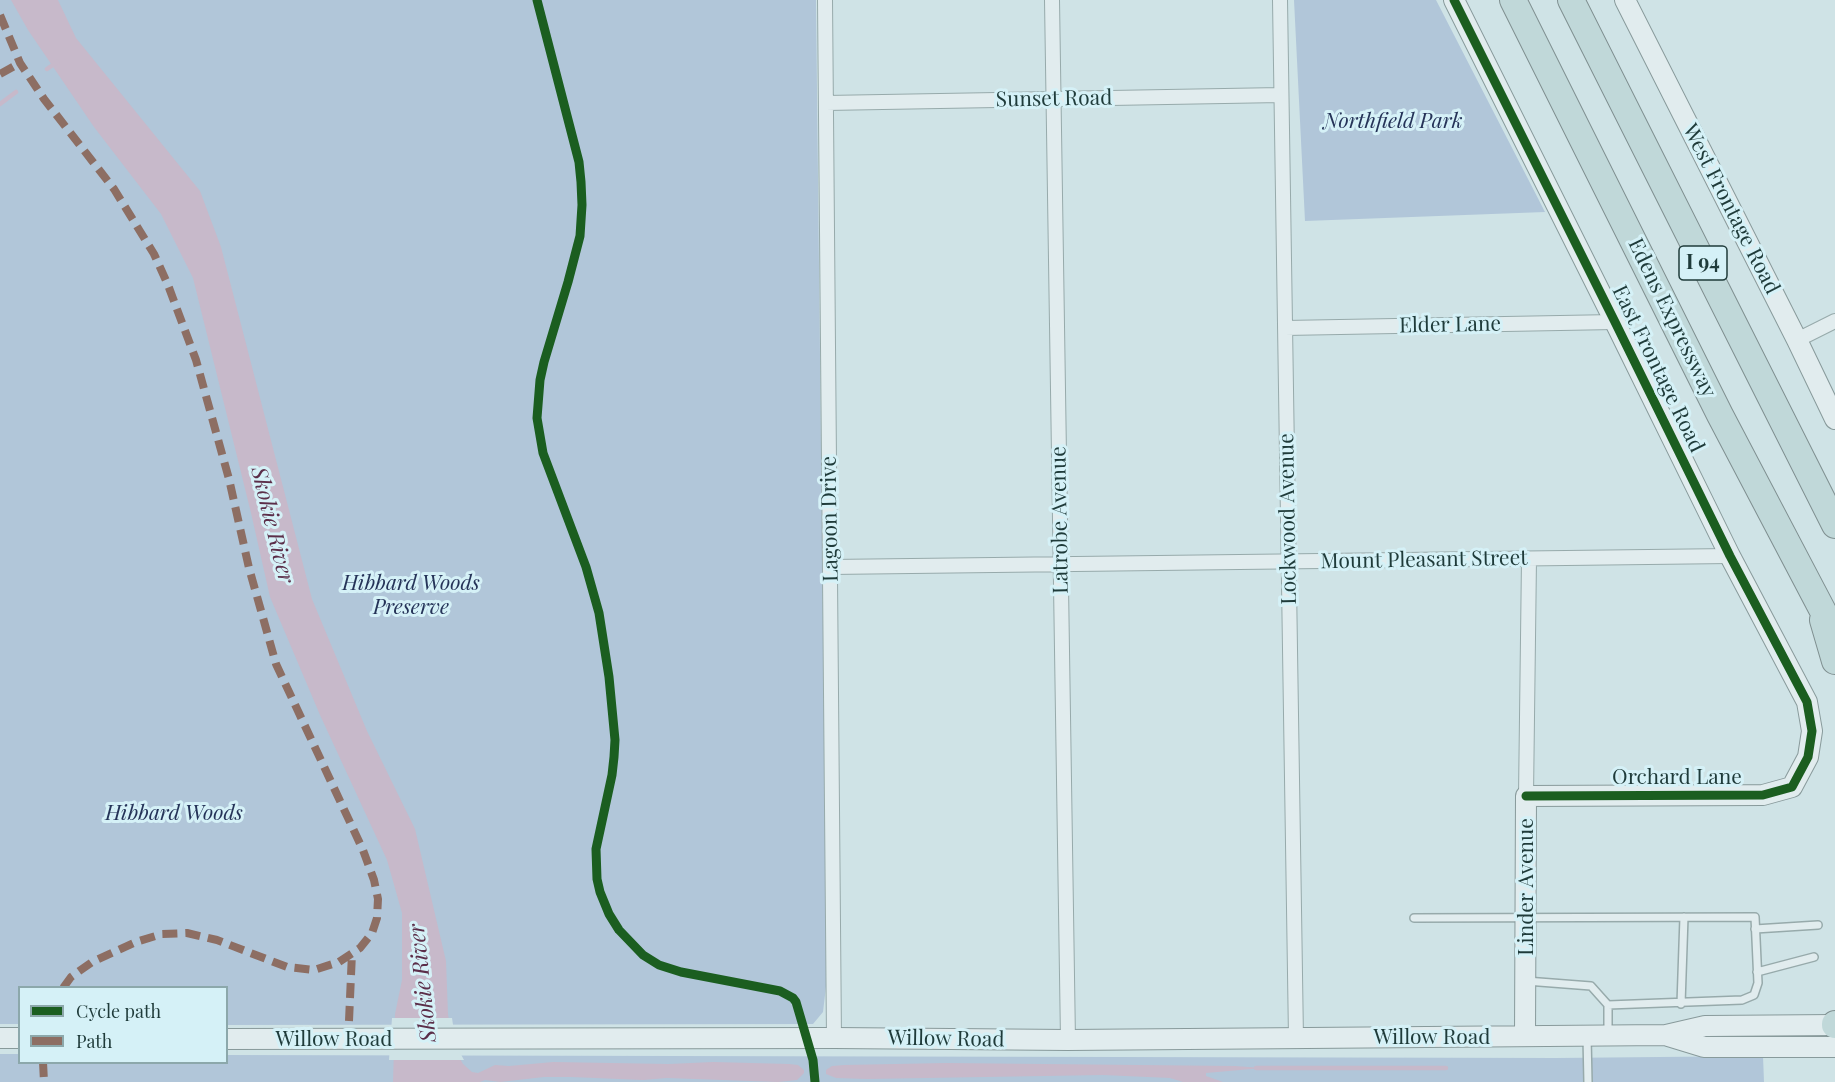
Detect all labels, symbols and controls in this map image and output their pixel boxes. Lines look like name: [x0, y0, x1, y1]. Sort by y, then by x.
street label: Sunset Road: [996, 85, 1112, 113]
park label: Northfield Park: [1324, 108, 1462, 134]
street label: West Frontage Road: [1677, 120, 1785, 298]
street label: Edens Expressway: [1623, 234, 1721, 402]
road number: I 94: [1679, 246, 1727, 280]
street label: East Frontage Road: [1607, 281, 1709, 457]
street label: Elder Lane: [1399, 312, 1501, 338]
street label: Lockwood Avenue: [1274, 433, 1302, 605]
street label: Latrobe Avenue: [1046, 446, 1074, 594]
street label: Lagoon Drive: [816, 456, 844, 582]
water label: Skokie River: [245, 464, 299, 586]
street label: Mount Pleasant Street: [1320, 546, 1528, 574]
park label: Hibbard Woods Preserve: [342, 570, 480, 620]
street label: Orchard Lane: [1612, 764, 1742, 790]
park label: Hibbard Woods: [105, 800, 243, 826]
street label: Linder Avenue: [1513, 818, 1539, 956]
water label: Skokie River: [404, 922, 442, 1044]
legend: [18, 986, 228, 1064]
text: Cycle path: [76, 999, 161, 1023]
street label: Willow Road: [1374, 1024, 1490, 1050]
street label: Willow Road: [887, 1025, 1005, 1053]
street label: Willow Road: [276, 1026, 392, 1052]
text: Path: [76, 1029, 112, 1053]

